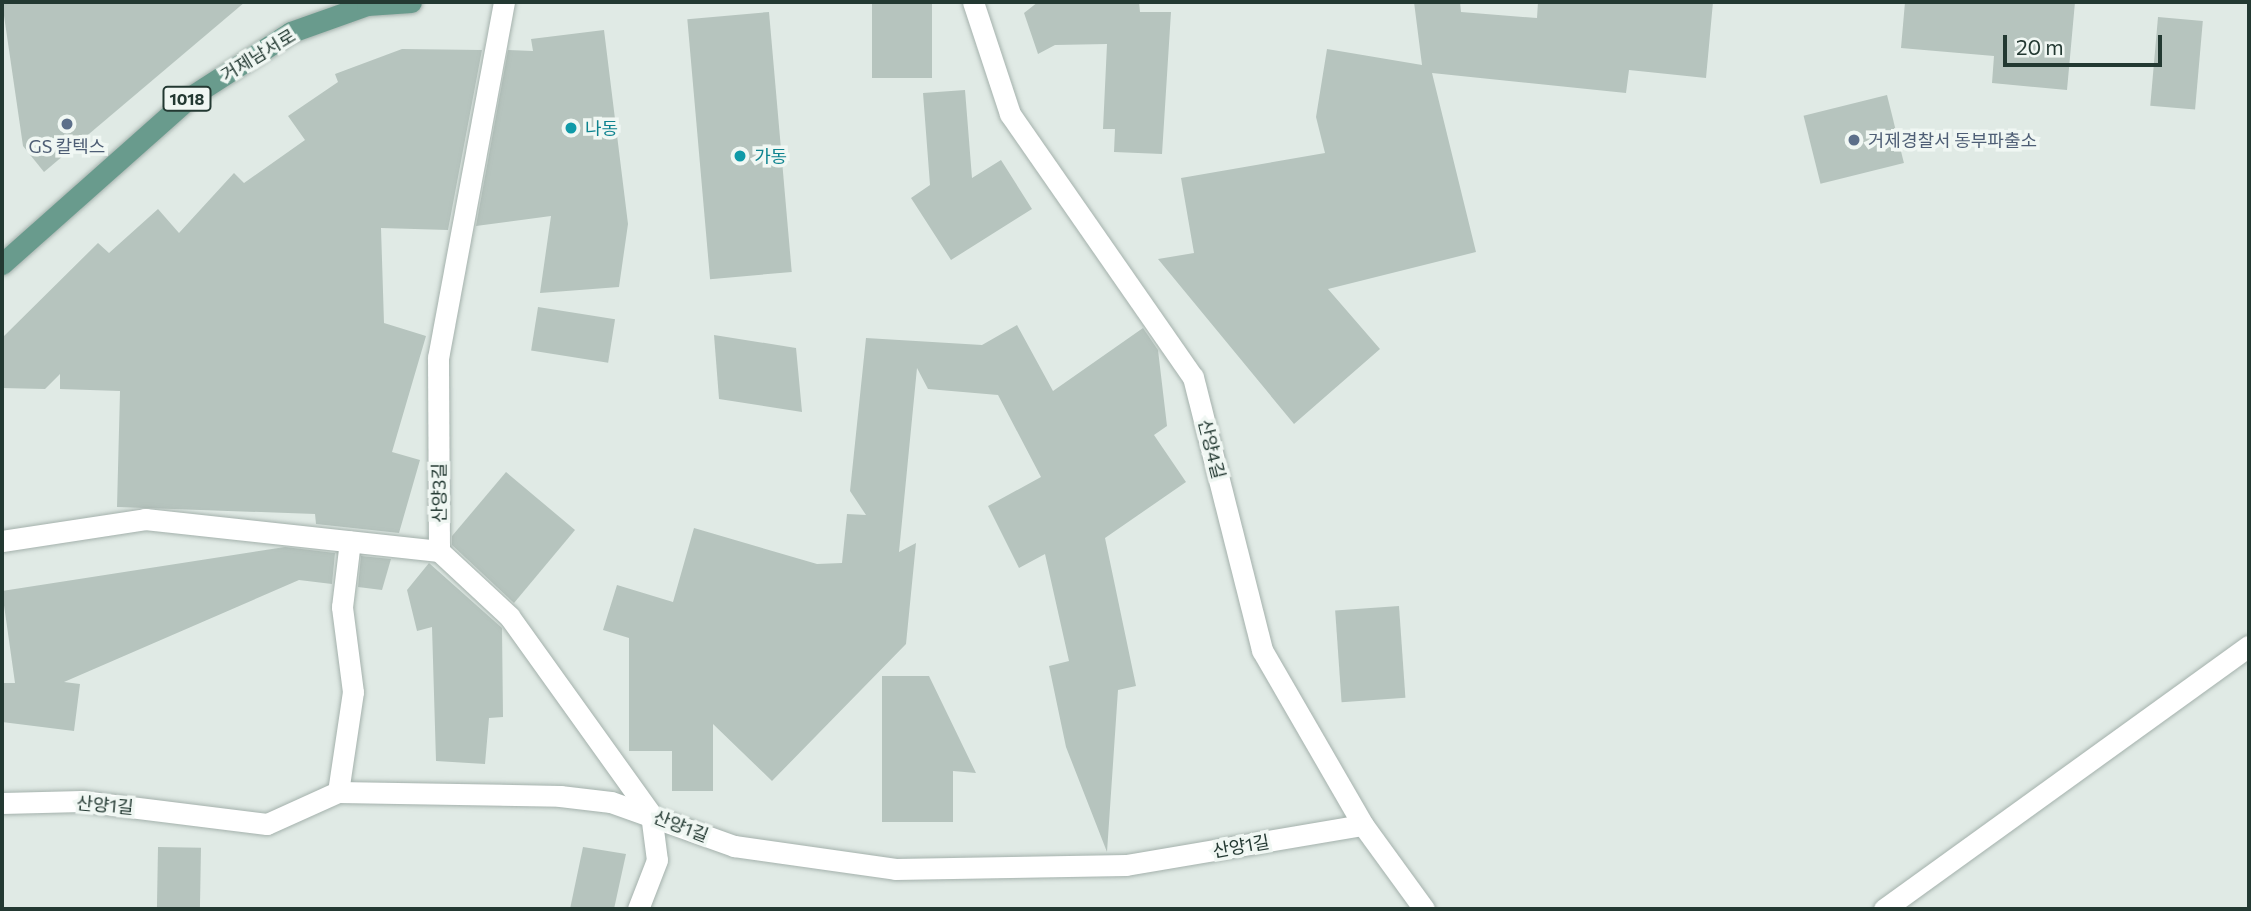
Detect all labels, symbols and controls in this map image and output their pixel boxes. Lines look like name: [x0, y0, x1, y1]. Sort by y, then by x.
scale bar: [2006, 21, 2165, 65]
street label: 거제남서로: [217, 24, 299, 86]
text: 20 m: [2016, 34, 2064, 59]
road number: 1018: [161, 86, 213, 111]
marker: GS 칼텍스: [59, 116, 75, 132]
place label: 나동: [585, 117, 618, 139]
marker: 나동: [563, 120, 579, 136]
place label: 거제경찰서 동부파출소: [1868, 129, 2037, 151]
marker: 거제경찰서 동부파출소: [1846, 132, 1862, 148]
place label: GS 칼텍스: [29, 135, 105, 157]
place label: 가동: [754, 145, 787, 167]
marker: 가동: [732, 148, 748, 164]
street label: 산양4길: [1194, 417, 1230, 481]
street label: 산양3길: [428, 463, 450, 523]
street label: 산양1길: [75, 792, 135, 818]
street label: 산양1길: [650, 806, 712, 846]
street label: 산양1길: [1211, 830, 1271, 862]

